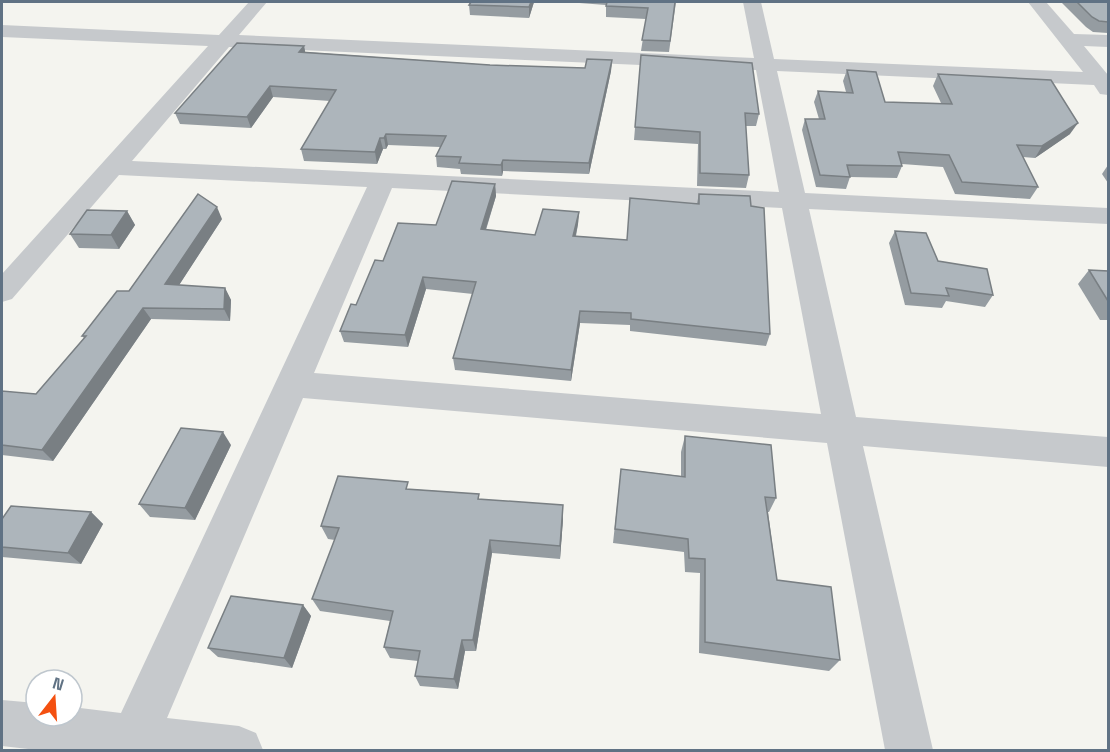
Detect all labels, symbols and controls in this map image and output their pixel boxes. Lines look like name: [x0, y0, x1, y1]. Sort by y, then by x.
north arrow: [24, 668, 84, 728]
text: N: [50, 673, 66, 696]

